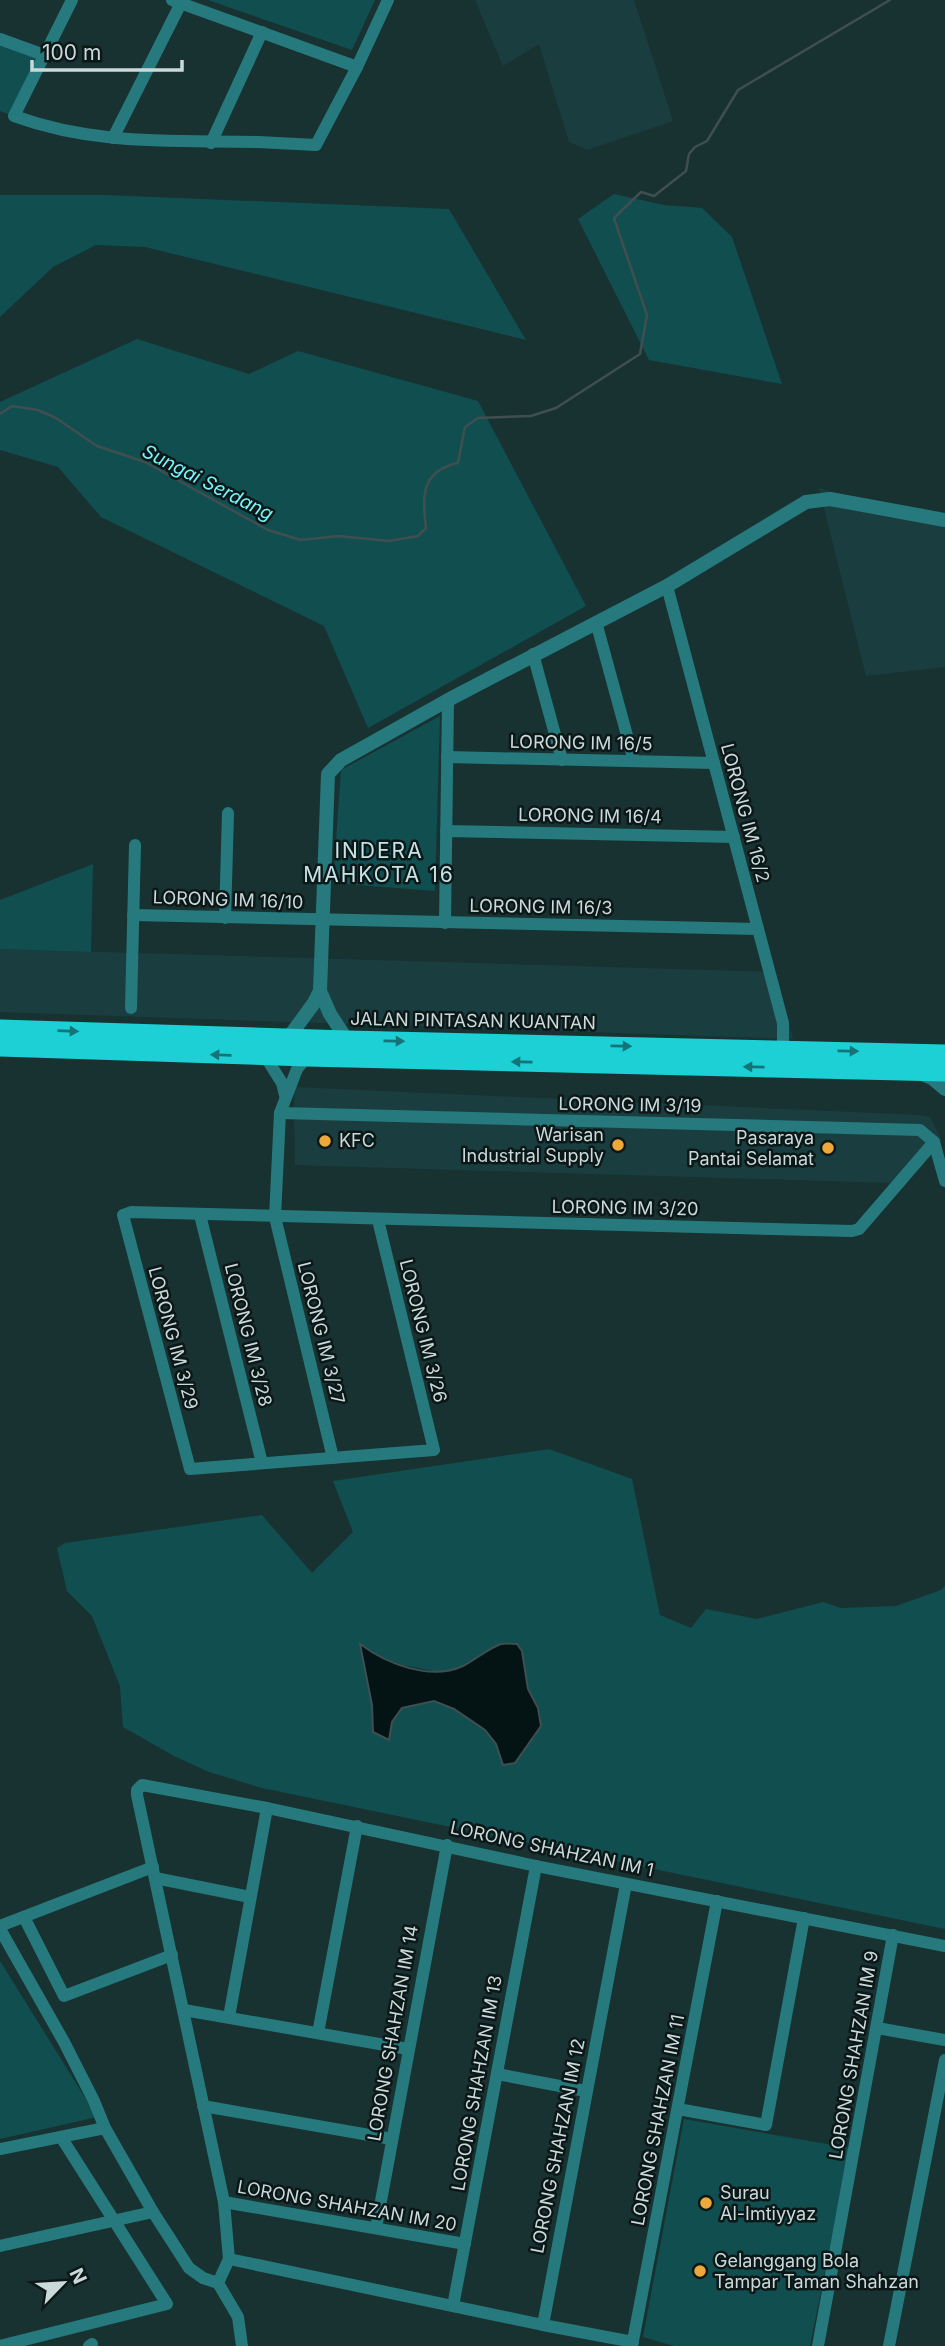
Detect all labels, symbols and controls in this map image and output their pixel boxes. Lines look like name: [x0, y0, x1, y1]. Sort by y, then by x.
scale bar: [32, 28, 182, 72]
text: 100 m: [42, 40, 101, 65]
water label: Sungai Serdang: [138, 439, 277, 526]
street label: LORONG IM 16/5: [509, 731, 653, 754]
street label: LORONG IM 16/2: [717, 741, 774, 885]
street label: LORONG IM 16/4: [518, 804, 662, 827]
district label: INDERA MAHKOTA 16: [303, 838, 455, 887]
street label: LORONG IM 16/10: [152, 886, 304, 913]
street label: LORONG IM 16/3: [469, 895, 613, 918]
street label: JALAN PINTASAN KUANTAN: [350, 1008, 596, 1033]
one-way arrow: [57, 1025, 79, 1036]
one-way arrow: [383, 1035, 405, 1046]
one-way arrow: [610, 1040, 632, 1052]
one-way arrow: [838, 1046, 860, 1057]
one-way arrow: [210, 1049, 232, 1060]
one-way arrow: [511, 1056, 533, 1068]
one-way arrow: [743, 1062, 765, 1073]
street label: LORONG IM 3/19: [558, 1093, 702, 1116]
place label: Warisan Industrial Supply: [462, 1124, 604, 1166]
place label: Pasaraya Pantai Selamat: [688, 1127, 814, 1169]
place label: KFC: [339, 1130, 375, 1151]
marker: KFC: [317, 1133, 333, 1149]
marker: Warisan Industrial Supply: [610, 1137, 626, 1153]
marker: Pasaraya Pantai Selamat: [820, 1140, 836, 1156]
street label: LORONG IM 3/20: [551, 1196, 699, 1219]
street label: LORONG IM 3/26: [396, 1257, 451, 1405]
street label: LORONG IM 3/27: [294, 1260, 349, 1406]
street label: LORONG IM 3/28: [221, 1261, 276, 1409]
street label: LORONG IM 3/29: [144, 1264, 203, 1411]
street label: LORONG SHAHZAN IM 1: [448, 1817, 656, 1880]
street label: LORONG SHAHZAN IM 14: [363, 1923, 422, 2143]
street label: LORONG SHAHZAN IM 9: [825, 1949, 882, 2161]
street label: LORONG SHAHZAN IM 13: [447, 1973, 506, 2192]
street label: LORONG SHAHZAN IM 11: [627, 2013, 688, 2227]
street label: LORONG SHAHZAN IM 12: [526, 2037, 589, 2255]
street label: LORONG SHAHZAN IM 20: [236, 2176, 458, 2235]
place label: Surau Al-Imtiyyaz: [720, 2182, 816, 2224]
marker: Surau Al-Imtiyyaz: [698, 2195, 714, 2211]
north arrow: [28, 2248, 98, 2318]
place label: Gelanggang Bola Tampar Taman Shahzan: [714, 2250, 919, 2292]
marker: Gelanggang Bola Tampar Taman Shahzan: [692, 2263, 708, 2279]
text: N: [64, 2265, 91, 2287]

